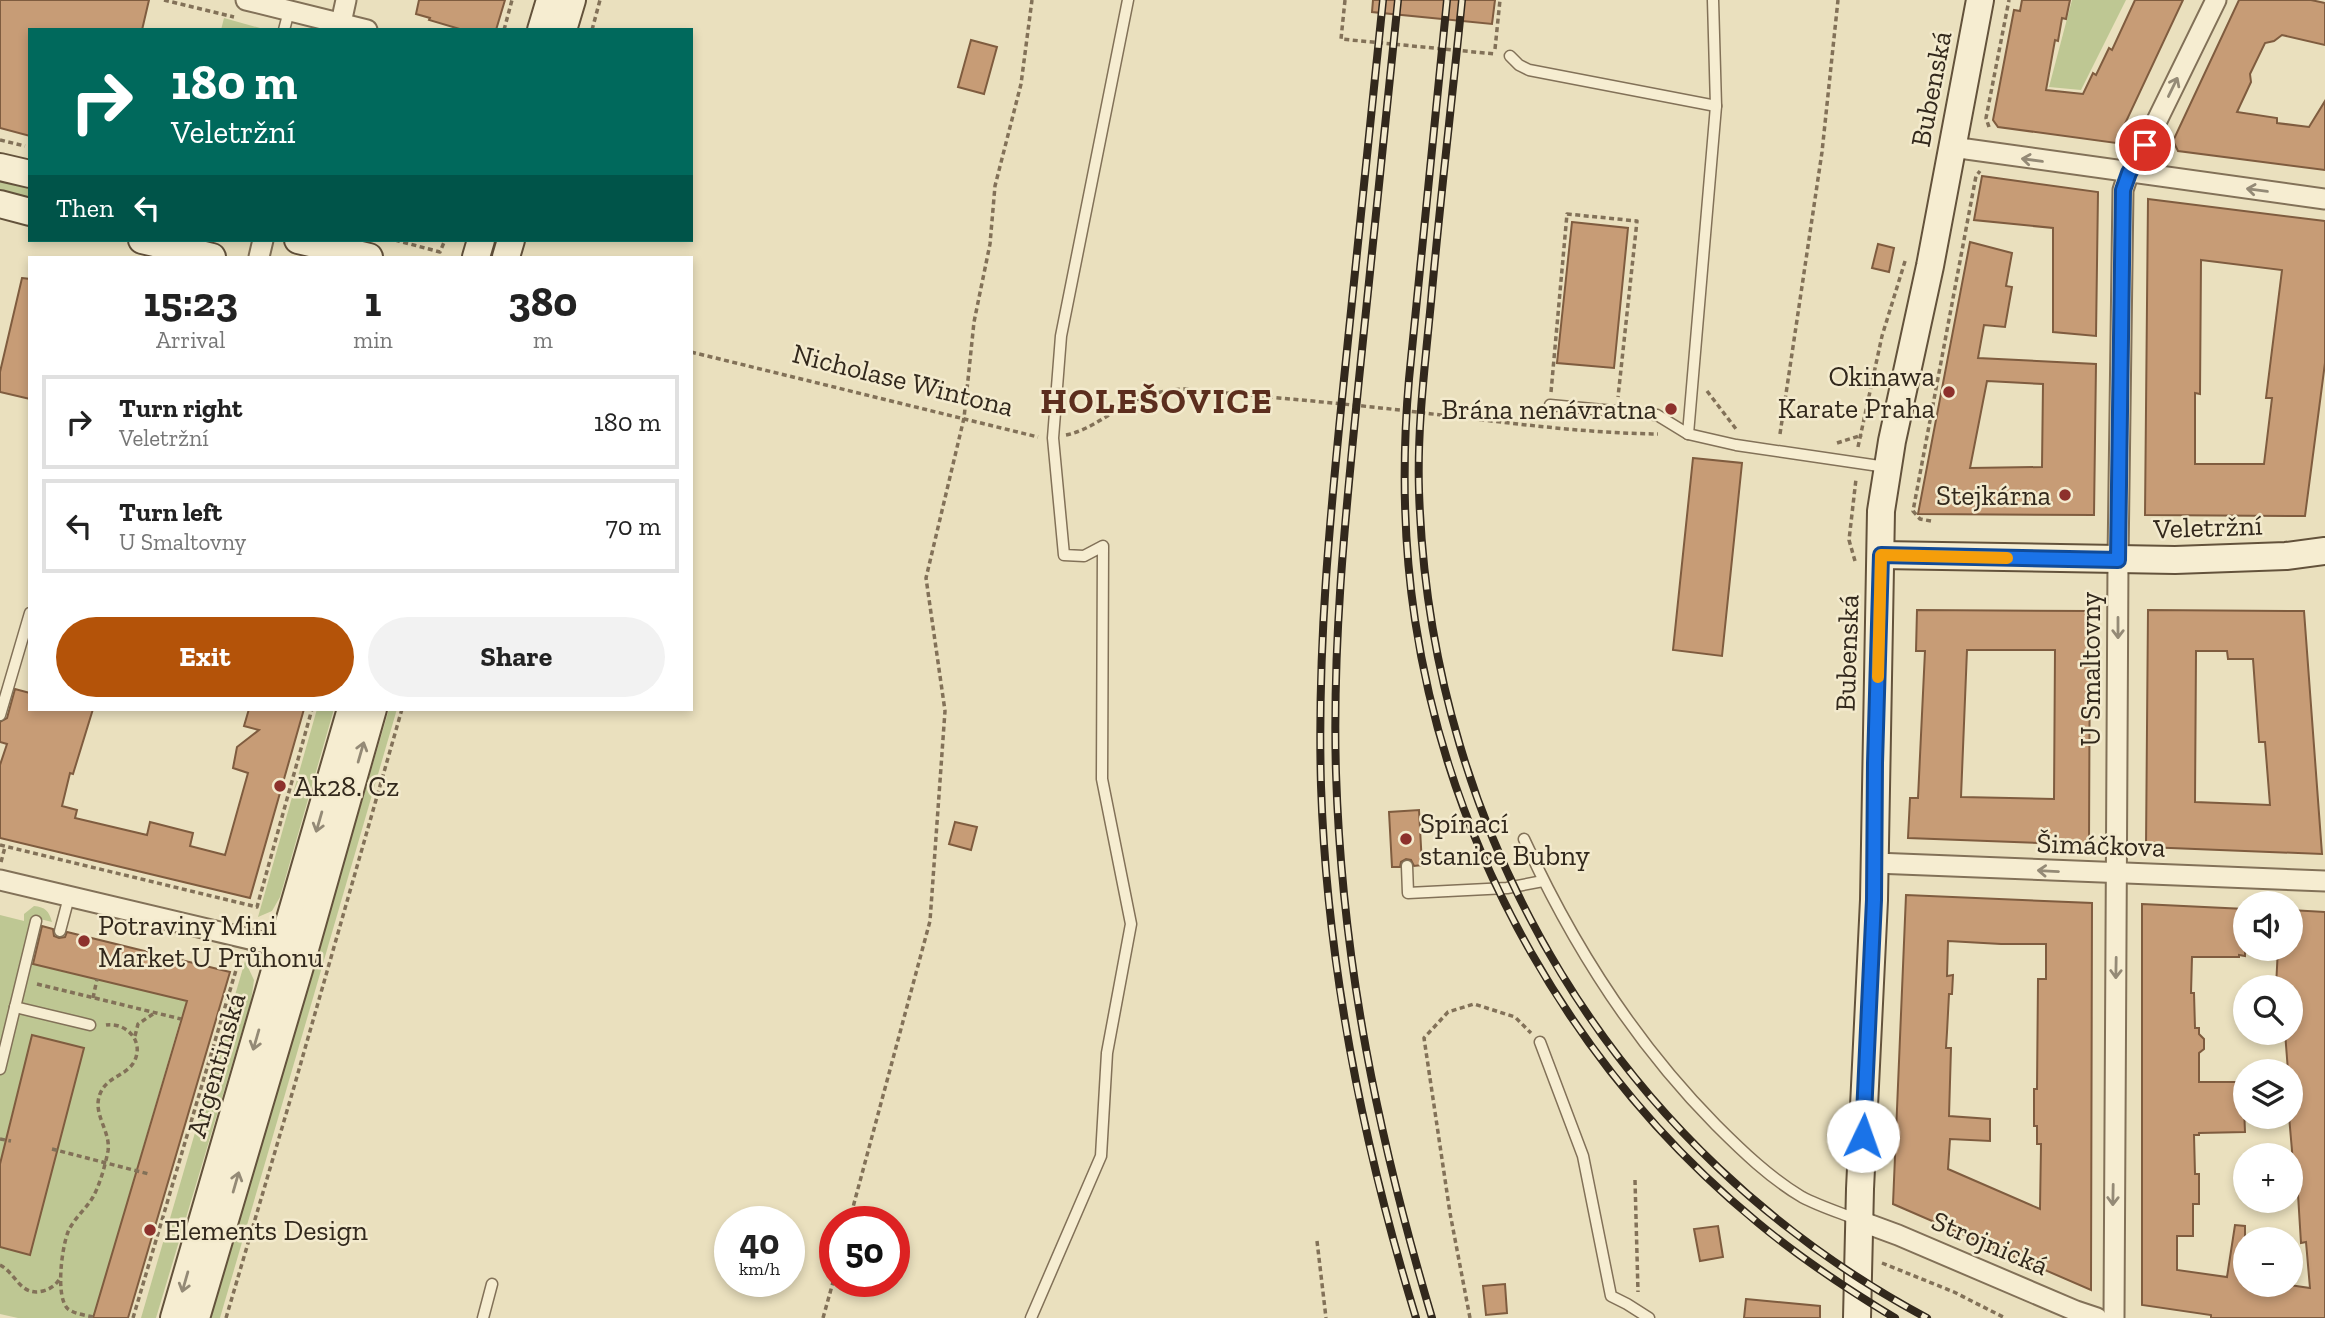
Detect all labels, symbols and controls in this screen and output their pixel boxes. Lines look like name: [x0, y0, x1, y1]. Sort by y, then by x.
street label: Bubenská: [1904, 28, 1958, 150]
text: 180 m: [171, 53, 298, 112]
icon: right: [56, 56, 147, 147]
one-way arrow: [2167, 77, 2181, 98]
text: Veletržní: [171, 113, 296, 151]
pin: [2115, 115, 2175, 175]
icon: arrive: [2126, 126, 2164, 164]
one-way arrow: [2021, 153, 2044, 166]
one-way arrow: [2247, 183, 2269, 196]
icon: left: [128, 189, 166, 227]
text: Then: [56, 192, 114, 224]
text: 15:23: [144, 276, 238, 327]
text: 1: [365, 276, 382, 327]
text: 380: [508, 276, 577, 327]
text: Arrival: [156, 326, 225, 354]
text: min: [353, 326, 393, 354]
text: m: [533, 326, 553, 354]
street label: Nicholase Wintona: [789, 337, 1017, 424]
place label: Okinawa Karate Praha: [1778, 360, 1935, 425]
district label: HOLEŠOVICE: [1040, 380, 1274, 422]
marker: Okinawa Karate Praha: [1941, 384, 1957, 400]
text: Turn right: [119, 392, 242, 424]
place label: Brána nenávratna: [1441, 393, 1657, 426]
marker: Brána nenávratna: [1663, 401, 1679, 417]
icon: right: [60, 403, 98, 441]
text: 180 m: [594, 406, 661, 438]
text: Veletržní: [119, 424, 209, 452]
place label: Stejkárna: [1936, 479, 2051, 512]
marker: Stejkárna: [2057, 487, 2073, 503]
text: Turn left: [119, 496, 222, 528]
icon: left: [60, 507, 98, 545]
street label: Veletržní: [2152, 509, 2263, 545]
text: 70 m: [605, 510, 661, 542]
text: U Smaltovny: [119, 528, 246, 556]
street label: U Smaltovny: [2074, 591, 2107, 746]
street label: Bubenská: [1828, 593, 1866, 712]
one-way arrow: [2111, 616, 2125, 639]
button: Exit: [56, 617, 354, 697]
button: Share: [368, 617, 665, 697]
one-way arrow: [355, 741, 368, 763]
place label: Ak28. Cz: [294, 770, 399, 803]
marker: Ak28. Cz: [272, 778, 288, 794]
place label: Spínací stanice Bubny: [1420, 807, 1590, 872]
one-way arrow: [312, 810, 325, 832]
street label: Šimáčkova: [2036, 826, 2167, 864]
marker: Spínací stanice Bubny: [1398, 831, 1414, 847]
one-way arrow: [2038, 864, 2060, 877]
map controls: [2233, 891, 2303, 1297]
button: sound: [2233, 891, 2303, 961]
place label: Potraviny Mini Market U Průhonu: [98, 909, 324, 974]
marker: Potraviny Mini Market U Průhonu: [76, 933, 92, 949]
one-way arrow: [2109, 956, 2123, 979]
button: search: [2233, 975, 2303, 1045]
street label: Argentinská: [180, 988, 253, 1141]
one-way arrow: [249, 1028, 262, 1051]
button: layers: [2233, 1059, 2303, 1129]
position arrow: [1826, 1099, 1900, 1173]
button: +: [2233, 1143, 2303, 1213]
one-way arrow: [231, 1171, 244, 1193]
one-way arrow: [2107, 1183, 2120, 1206]
street label: Strojnická: [1927, 1204, 2054, 1282]
speed limit sign: 50: [819, 1206, 910, 1297]
place label: Elements Design: [164, 1214, 368, 1247]
text: 40: [739, 1221, 780, 1263]
marker: Elements Design: [142, 1222, 158, 1238]
button: −: [2233, 1227, 2303, 1297]
text: km/h: [739, 1258, 780, 1280]
one-way arrow: [178, 1270, 191, 1293]

